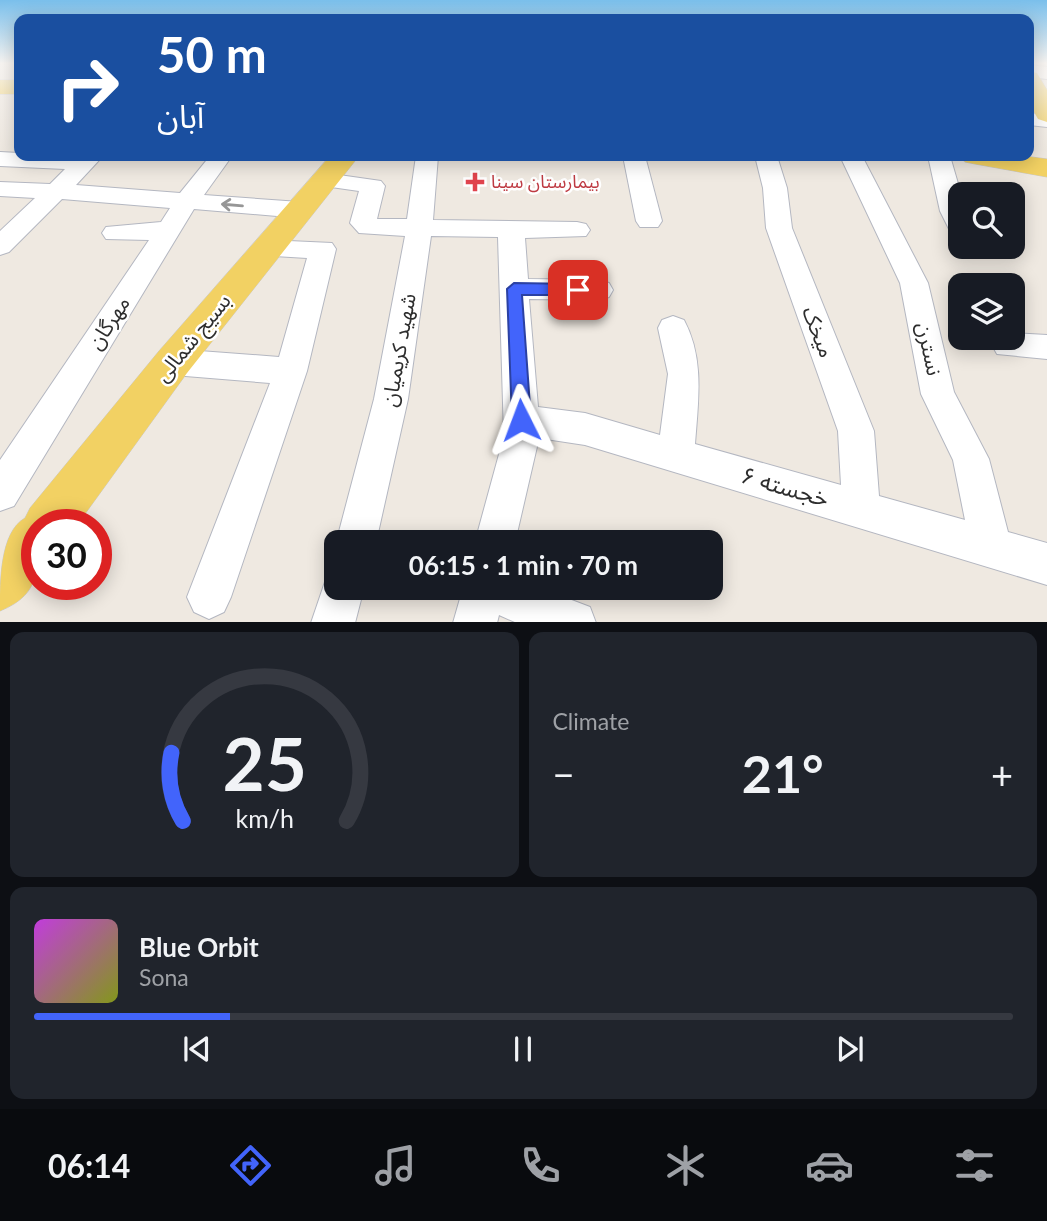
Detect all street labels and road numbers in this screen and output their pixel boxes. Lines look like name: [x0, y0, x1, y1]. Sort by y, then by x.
street label: بسیج شمالی: [149, 288, 238, 389]
street label: مهرگان: [81, 291, 135, 354]
street label: شهید کریمیان: [375, 291, 421, 409]
street label: میخک: [798, 302, 841, 361]
street label: نسترن: [912, 320, 948, 378]
street label: خجسته ۶: [738, 459, 833, 512]

